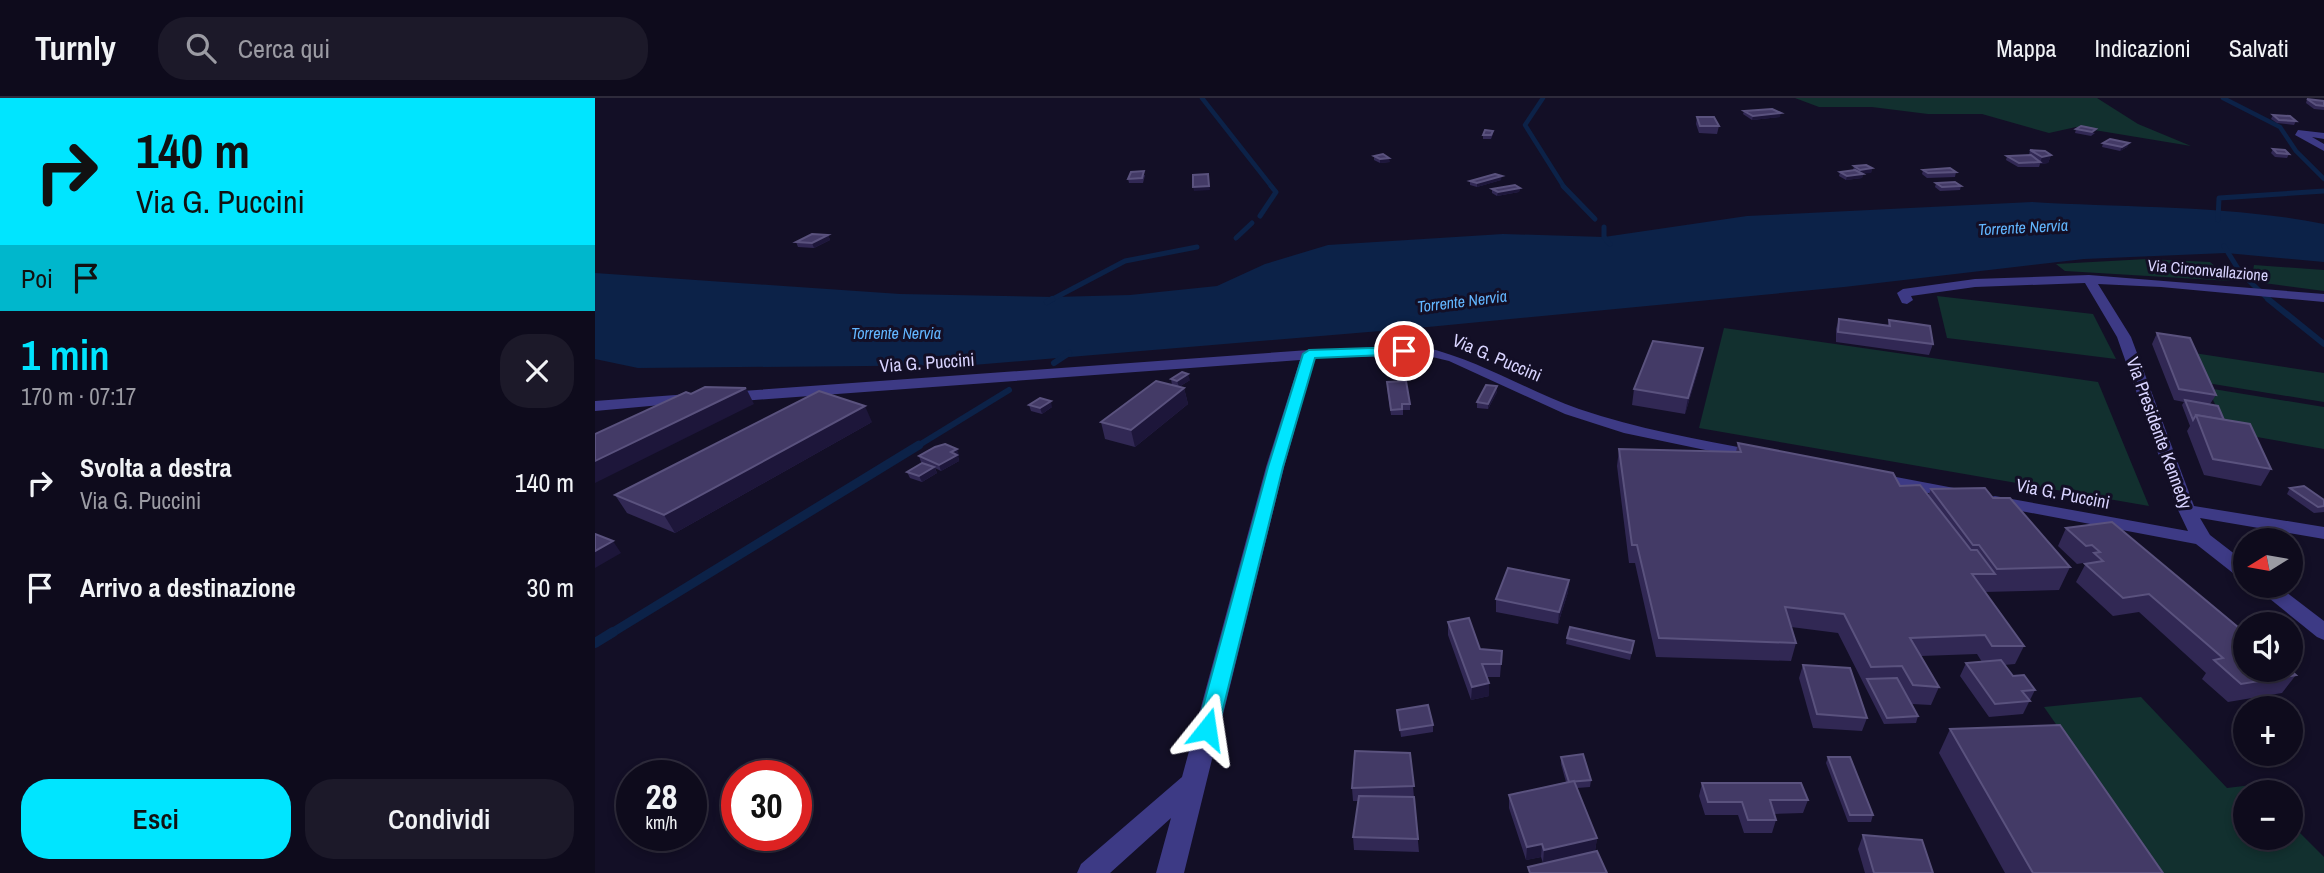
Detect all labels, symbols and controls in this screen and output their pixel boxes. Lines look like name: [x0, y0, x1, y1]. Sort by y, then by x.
search box: [158, 17, 648, 80]
text: Turnly: [35, 26, 116, 70]
icon: search: [182, 29, 220, 67]
text: Cerca qui: [238, 31, 330, 66]
text: Mappa: [1996, 32, 2057, 64]
text: Indicazioni: [2095, 32, 2191, 64]
text: Salvati: [2229, 32, 2289, 64]
text: 140 m: [136, 117, 250, 183]
icon: right: [21, 126, 112, 217]
text: Via G. Puccini: [136, 180, 305, 223]
water label: Torrente Nervia: [1977, 214, 2069, 240]
street label: Via Circonvallazione: [2147, 254, 2269, 286]
icon: arrive: [67, 259, 105, 297]
text: Poi: [21, 261, 53, 296]
water label: Torrente Nervia: [1416, 285, 1508, 317]
pin: [1374, 321, 1434, 381]
water label: Torrente Nervia: [851, 322, 941, 344]
text: 1 min: [21, 327, 110, 383]
street label: Via G. Puccini: [1449, 327, 1546, 388]
icon: arrive: [1385, 332, 1423, 370]
button: close: [500, 334, 574, 408]
street label: Via G. Puccini: [879, 347, 975, 378]
street label: Via Presidente Kennedy: [2120, 353, 2199, 513]
text: 170 m · 07:17: [21, 381, 136, 412]
text: Svolta a destra: [80, 450, 232, 485]
icon: right: [21, 464, 59, 502]
text: 140 m: [515, 465, 574, 500]
street label: Via G. Puccini: [2014, 472, 2112, 515]
text: Via G. Puccini: [80, 485, 201, 516]
north arrow: [2233, 528, 2303, 598]
map controls: [2233, 528, 2303, 850]
icon: arrive: [21, 569, 59, 607]
text: Arrivo a destinazione: [80, 570, 296, 605]
text: 30 m: [527, 570, 574, 605]
button: sound: [2233, 612, 2303, 682]
position arrow: [1170, 692, 1244, 766]
button: +: [2233, 696, 2303, 766]
speed limit sign: 30: [721, 760, 812, 851]
text: 28: [646, 773, 677, 820]
button: Esci: [21, 779, 291, 859]
button: Condividi: [305, 779, 574, 859]
button: −: [2233, 780, 2303, 850]
text: km/h: [646, 810, 678, 835]

